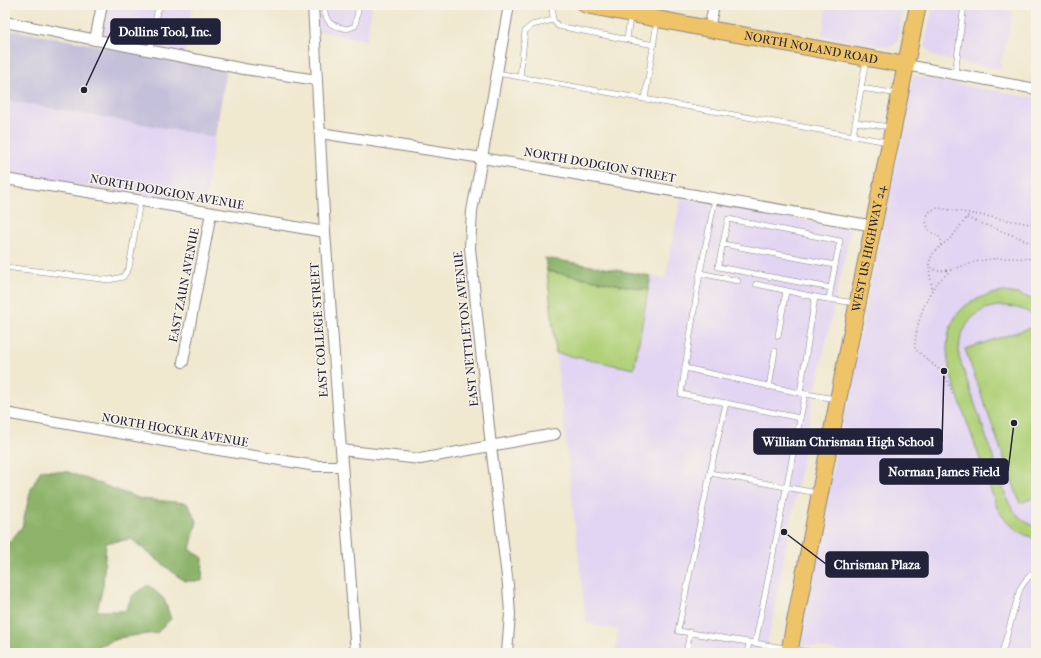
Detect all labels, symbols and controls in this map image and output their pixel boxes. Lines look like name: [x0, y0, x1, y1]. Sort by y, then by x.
callout: Dollins Tool, Inc.: [111, 19, 220, 44]
text: Dollins Tool, Inc.: [118, 24, 212, 39]
street label: NORTH NOLAND ROAD: [743, 29, 879, 67]
street label: NORTH DODGION STREET: [523, 145, 678, 185]
street label: NORTH DODGION AVENUE: [89, 172, 245, 212]
street label: WEST US HIGHWAY 24: [849, 183, 888, 314]
street label: EAST ZAUN AVENUE: [166, 226, 202, 344]
street label: EAST NETTLETON AVENUE: [451, 250, 481, 408]
street label: EAST COLLEGE STREET: [307, 261, 331, 398]
street label: NORTH HOCKER AVENUE: [100, 410, 250, 450]
callout: William Chrisman High School: [754, 429, 942, 454]
text: William Chrisman High School: [761, 434, 934, 450]
callout: Norman James Field: [880, 459, 1008, 484]
text: Norman James Field: [888, 464, 1001, 480]
callout: Chrisman Plaza: [826, 552, 928, 577]
text: Chrisman Plaza: [834, 557, 921, 572]

